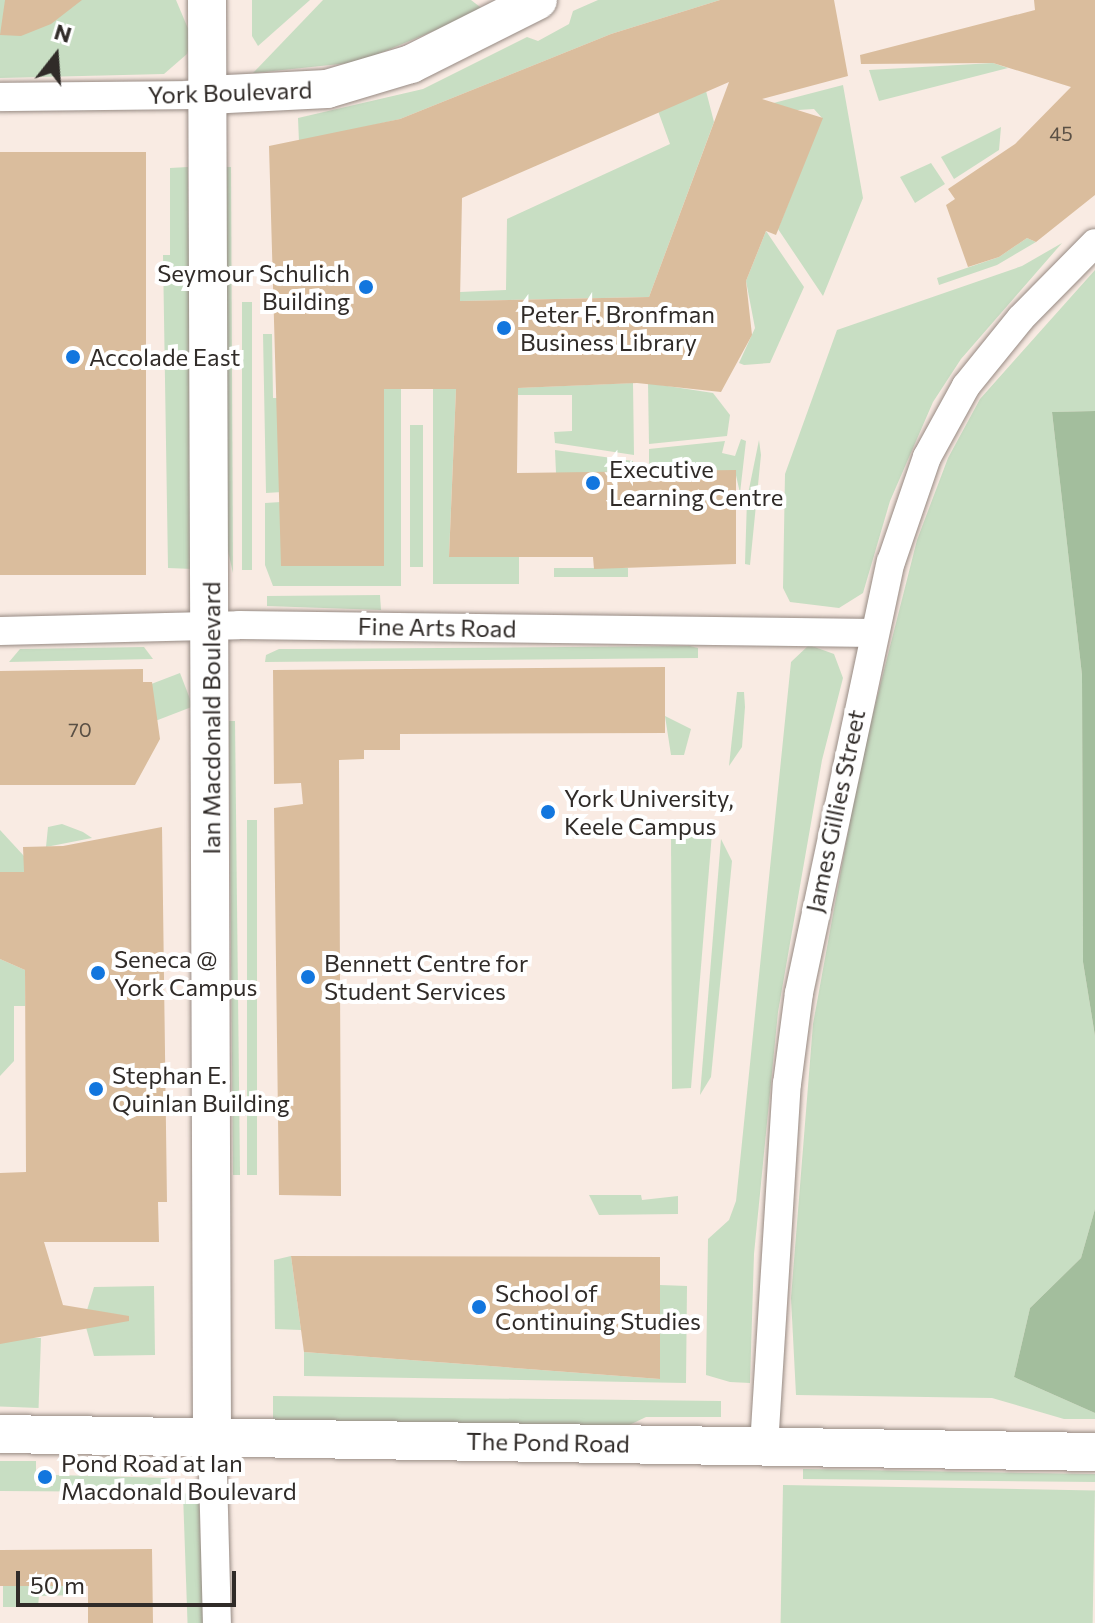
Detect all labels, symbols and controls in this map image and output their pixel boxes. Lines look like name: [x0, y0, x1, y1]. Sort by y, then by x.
north arrow: [16, 16, 96, 96]
text: N: [51, 17, 75, 48]
street label: York Boulevard: [147, 75, 313, 109]
house number: 45: [1049, 121, 1073, 145]
place label: Seymour Schulich Building: [157, 259, 350, 315]
marker: Seymour Schulich Building: [357, 278, 375, 296]
place label: Peter F. Bronfman Business Library: [520, 300, 715, 356]
marker: Peter F. Bronfman Business Library: [495, 319, 513, 337]
place label: Accolade East: [89, 343, 240, 371]
marker: Accolade East: [64, 348, 82, 366]
place label: Executive Learning Centre: [609, 455, 783, 511]
marker: Executive Learning Centre: [584, 474, 602, 492]
street label: Ian Macdonald Boulevard: [197, 581, 225, 855]
street label: Fine Arts Road: [358, 611, 516, 643]
street label: James Gillies Street: [799, 707, 871, 915]
house number: 70: [68, 717, 92, 741]
place label: York University, Keele Campus: [564, 784, 734, 840]
marker: York University, Keele Campus: [539, 803, 557, 821]
place label: Seneca @ York Campus: [114, 945, 257, 1001]
place label: Bennett Centre for Student Services: [324, 949, 528, 1005]
marker: Seneca @ York Campus: [89, 964, 107, 982]
marker: Bennett Centre for Student Services: [299, 968, 317, 986]
place label: Stephan E. Quinlan Building: [112, 1061, 290, 1117]
marker: Stephan E. Quinlan Building: [87, 1080, 105, 1098]
place label: School of Continuing Studies: [495, 1279, 701, 1335]
marker: School of Continuing Studies: [470, 1298, 488, 1316]
street label: The Pond Road: [466, 1426, 630, 1458]
place label: Pond Road at Ian Macdonald Boulevard: [61, 1449, 297, 1505]
marker: Pond Road at Ian Macdonald Boulevard: [36, 1468, 54, 1486]
scale bar: [20, 1555, 240, 1605]
text: 50 m: [30, 1570, 85, 1599]

